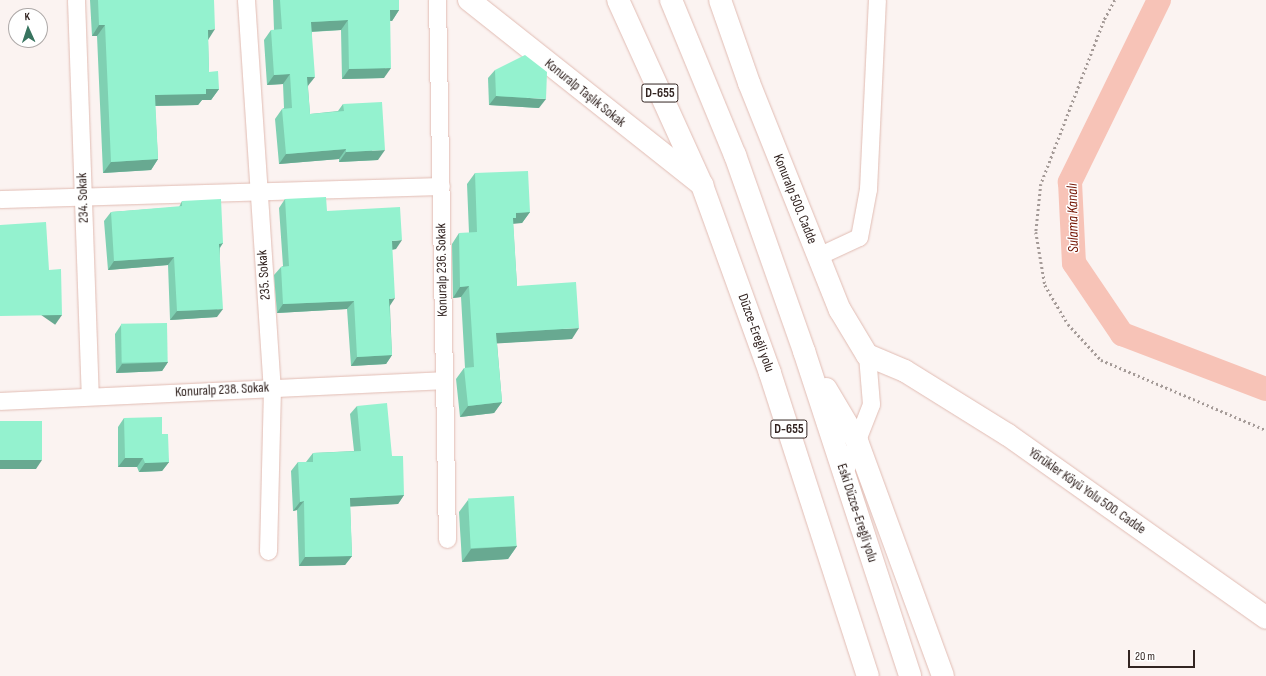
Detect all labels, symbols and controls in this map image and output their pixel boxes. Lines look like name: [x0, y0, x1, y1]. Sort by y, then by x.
north arrow: [8, 8, 48, 48]
text: K: [24, 10, 30, 23]
street label: Konuralp Taşlık Sokak: [541, 55, 629, 131]
road number: D-655: [641, 82, 679, 104]
street label: Konuralp 500. Cadde: [769, 152, 821, 246]
street label: 234. Sokak: [74, 173, 92, 223]
water label: Sulama Kanalı: [1063, 183, 1083, 253]
street label: Konuralp 236. Sokak: [433, 223, 451, 317]
street label: 235. Sokak: [254, 249, 274, 301]
street label: Düzce-Ereğli yolu: [734, 292, 778, 374]
street label: Konuralp 238. Sokak: [175, 379, 269, 401]
road number: D-655: [770, 418, 808, 440]
street label: Yörükler Köyü Yolu 500. Cadde: [1025, 444, 1149, 538]
street label: Eski Düzce-Ereğli yolu: [833, 461, 881, 565]
scale bar: [1130, 642, 1197, 668]
text: 20 m: [1135, 649, 1155, 664]

